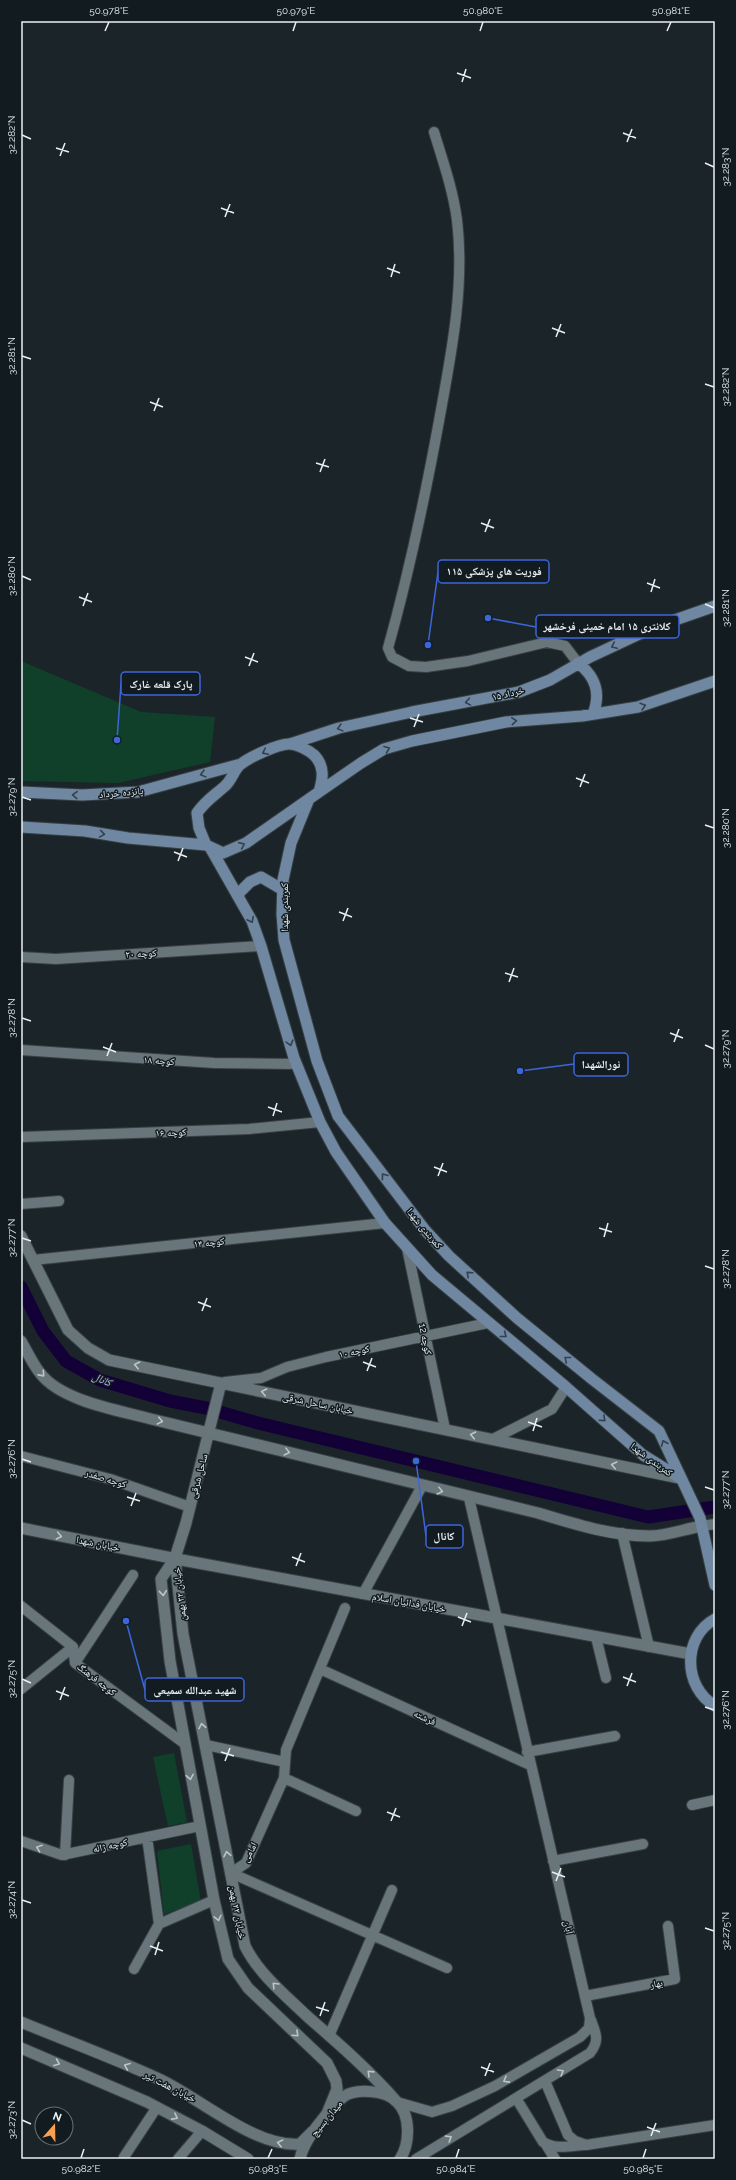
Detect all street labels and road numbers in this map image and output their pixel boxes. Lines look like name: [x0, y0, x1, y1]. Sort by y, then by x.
street label: ۱۵ خرداد: [491, 684, 526, 703]
street label: پانزده خرداد: [98, 785, 144, 801]
street label: کمربندی شهدا: [279, 883, 291, 931]
street label: کوچه ۲۰: [125, 947, 157, 961]
street label: کوچه ۱۸: [143, 1054, 175, 1068]
street label: کوچه ۱۶: [155, 1126, 187, 1139]
street label: کمربندی شهدا: [404, 1206, 445, 1251]
street label: کوچه ۱۴: [193, 1235, 225, 1250]
street label: کوچه 12: [416, 1322, 434, 1356]
street label: کوچه ۱۰: [338, 1343, 371, 1361]
street label: خیابان ساحل شرقی: [281, 1391, 355, 1417]
street label: کمربندی شهدا: [628, 1441, 675, 1479]
street label: ساحل شرقی: [187, 1452, 211, 1500]
street label: کوچه صفدر: [83, 1467, 128, 1491]
street label: خیابان شهدا: [75, 1534, 121, 1554]
street label: خیابان ۲۲ بهمن: [171, 1566, 189, 1622]
street label: خیابان فدائیان اسلام: [371, 1591, 447, 1616]
street label: کوچه فرهنگ: [75, 1661, 118, 1699]
street label: فرشته: [412, 1708, 438, 1727]
street label: کوچه ژاله: [92, 1836, 129, 1855]
street label: امامی: [240, 1840, 260, 1865]
street label: خیابان ۲۲ بهمن: [226, 1884, 248, 1941]
street label: آبان: [561, 1919, 575, 1936]
street label: بهار: [648, 1977, 664, 1991]
street label: خیابان هفت تیر: [141, 2068, 198, 2105]
street label: میدان بسیج: [308, 2098, 346, 2139]

